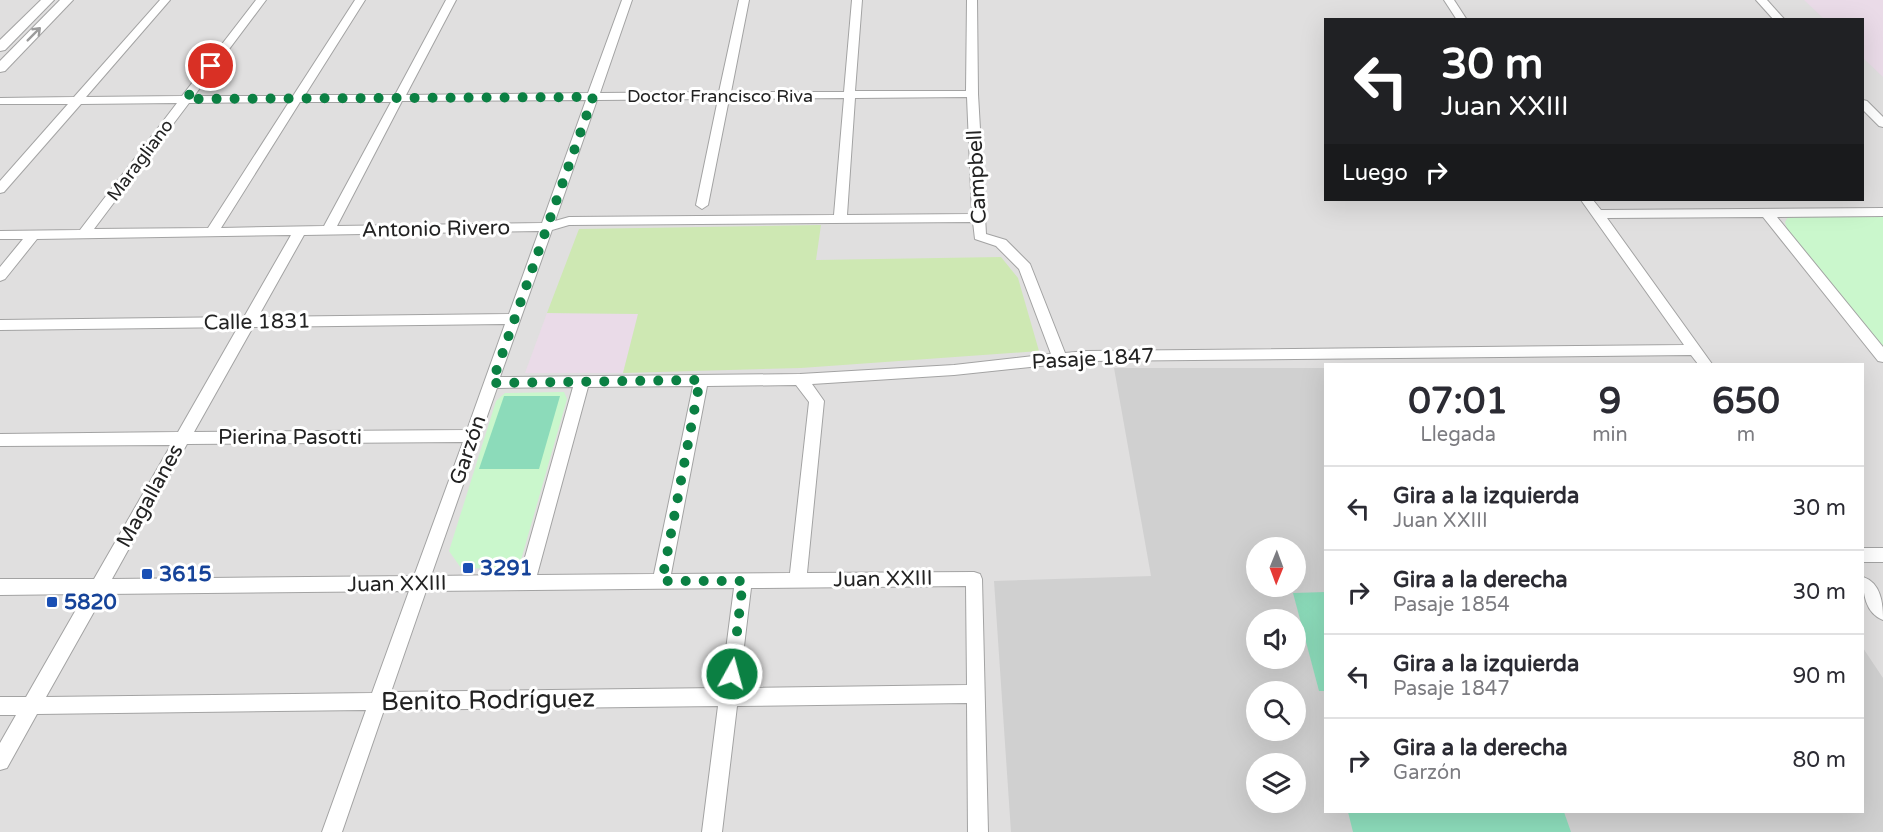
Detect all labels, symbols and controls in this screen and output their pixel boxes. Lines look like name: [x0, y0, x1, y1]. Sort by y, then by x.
one-way arrow: [26, 26, 41, 41]
text: 30 m: [1441, 39, 1543, 90]
pin: [185, 40, 236, 91]
icon: left: [1342, 42, 1420, 120]
icon: arrive: [194, 49, 227, 82]
street label: Doctor Francisco Riva: [627, 85, 813, 107]
text: Juan XXIII: [1441, 90, 1569, 123]
street label: Maragliano: [102, 115, 178, 205]
street label: Campbell: [962, 129, 992, 225]
icon: right: [1420, 156, 1453, 189]
text: Luego: [1342, 160, 1408, 186]
street label: Antonio Rivero: [362, 215, 510, 243]
street label: Calle 1831: [203, 309, 311, 335]
street label: Pasaje 1847: [1031, 343, 1155, 375]
text: 07:01: [1408, 380, 1508, 423]
text: 9: [1599, 380, 1621, 423]
text: 650: [1712, 380, 1780, 423]
street label: Garzón: [444, 412, 492, 488]
text: Llegada: [1420, 423, 1496, 447]
text: min: [1592, 423, 1628, 447]
text: m: [1737, 423, 1755, 447]
street label: Pierina Pasotti: [218, 425, 362, 450]
street label: Magallanes: [111, 440, 189, 552]
text: Gira a la izquierda: [1393, 483, 1579, 509]
icon: left: [1342, 492, 1375, 525]
text: 30 m: [1792, 495, 1846, 521]
text: Juan XXIII: [1393, 509, 1488, 533]
north arrow: [1246, 537, 1306, 597]
map controls: [1246, 537, 1306, 813]
place label: 3291: [480, 556, 533, 581]
marker: 3291: [461, 561, 475, 575]
place label: 3615: [159, 562, 212, 587]
street label: Juan XXIII: [833, 566, 933, 592]
marker: 3615: [140, 567, 154, 581]
text: Gira a la derecha: [1393, 567, 1568, 593]
street label: Juan XXIII: [347, 571, 447, 597]
icon: right: [1342, 576, 1375, 609]
text: 30 m: [1792, 579, 1846, 605]
place label: 5820: [64, 590, 117, 615]
text: Pasaje 1854: [1393, 593, 1510, 617]
marker: 5820: [45, 595, 59, 609]
button: sound: [1246, 609, 1306, 669]
position arrow: [700, 642, 764, 706]
text: Gira a la izquierda: [1393, 651, 1579, 677]
icon: left: [1342, 660, 1375, 693]
text: 90 m: [1792, 663, 1846, 689]
text: Pasaje 1847: [1393, 677, 1510, 701]
button: search: [1246, 681, 1306, 741]
street label: Benito Rodríguez: [381, 683, 595, 717]
text: Gira a la derecha: [1393, 735, 1568, 761]
icon: right: [1342, 744, 1375, 777]
text: 80 m: [1792, 747, 1846, 773]
button: layers: [1246, 753, 1306, 813]
text: Garzón: [1393, 761, 1461, 785]

